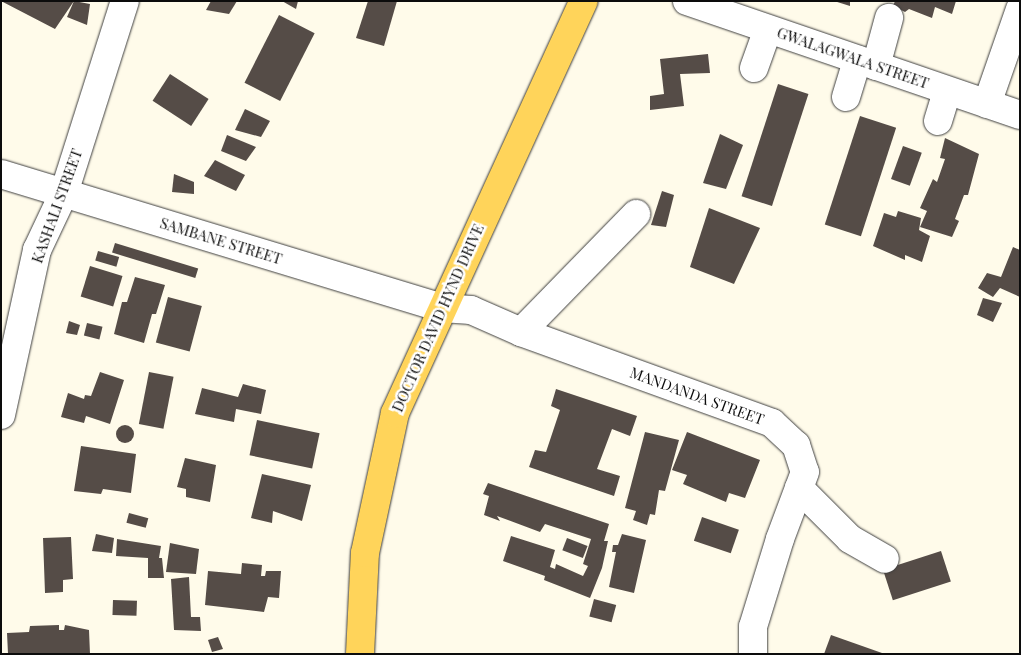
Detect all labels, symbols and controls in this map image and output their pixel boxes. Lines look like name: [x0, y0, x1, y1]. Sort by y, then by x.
street label: GWALAGWALA STREET: [775, 23, 931, 93]
street label: KASHALI STREET: [28, 146, 86, 266]
street label: SAMBANE STREET: [158, 214, 284, 268]
street label: DOCTOR DAVID HYND DRIVE: [388, 221, 488, 415]
street label: MANDANDA STREET: [627, 363, 767, 429]

